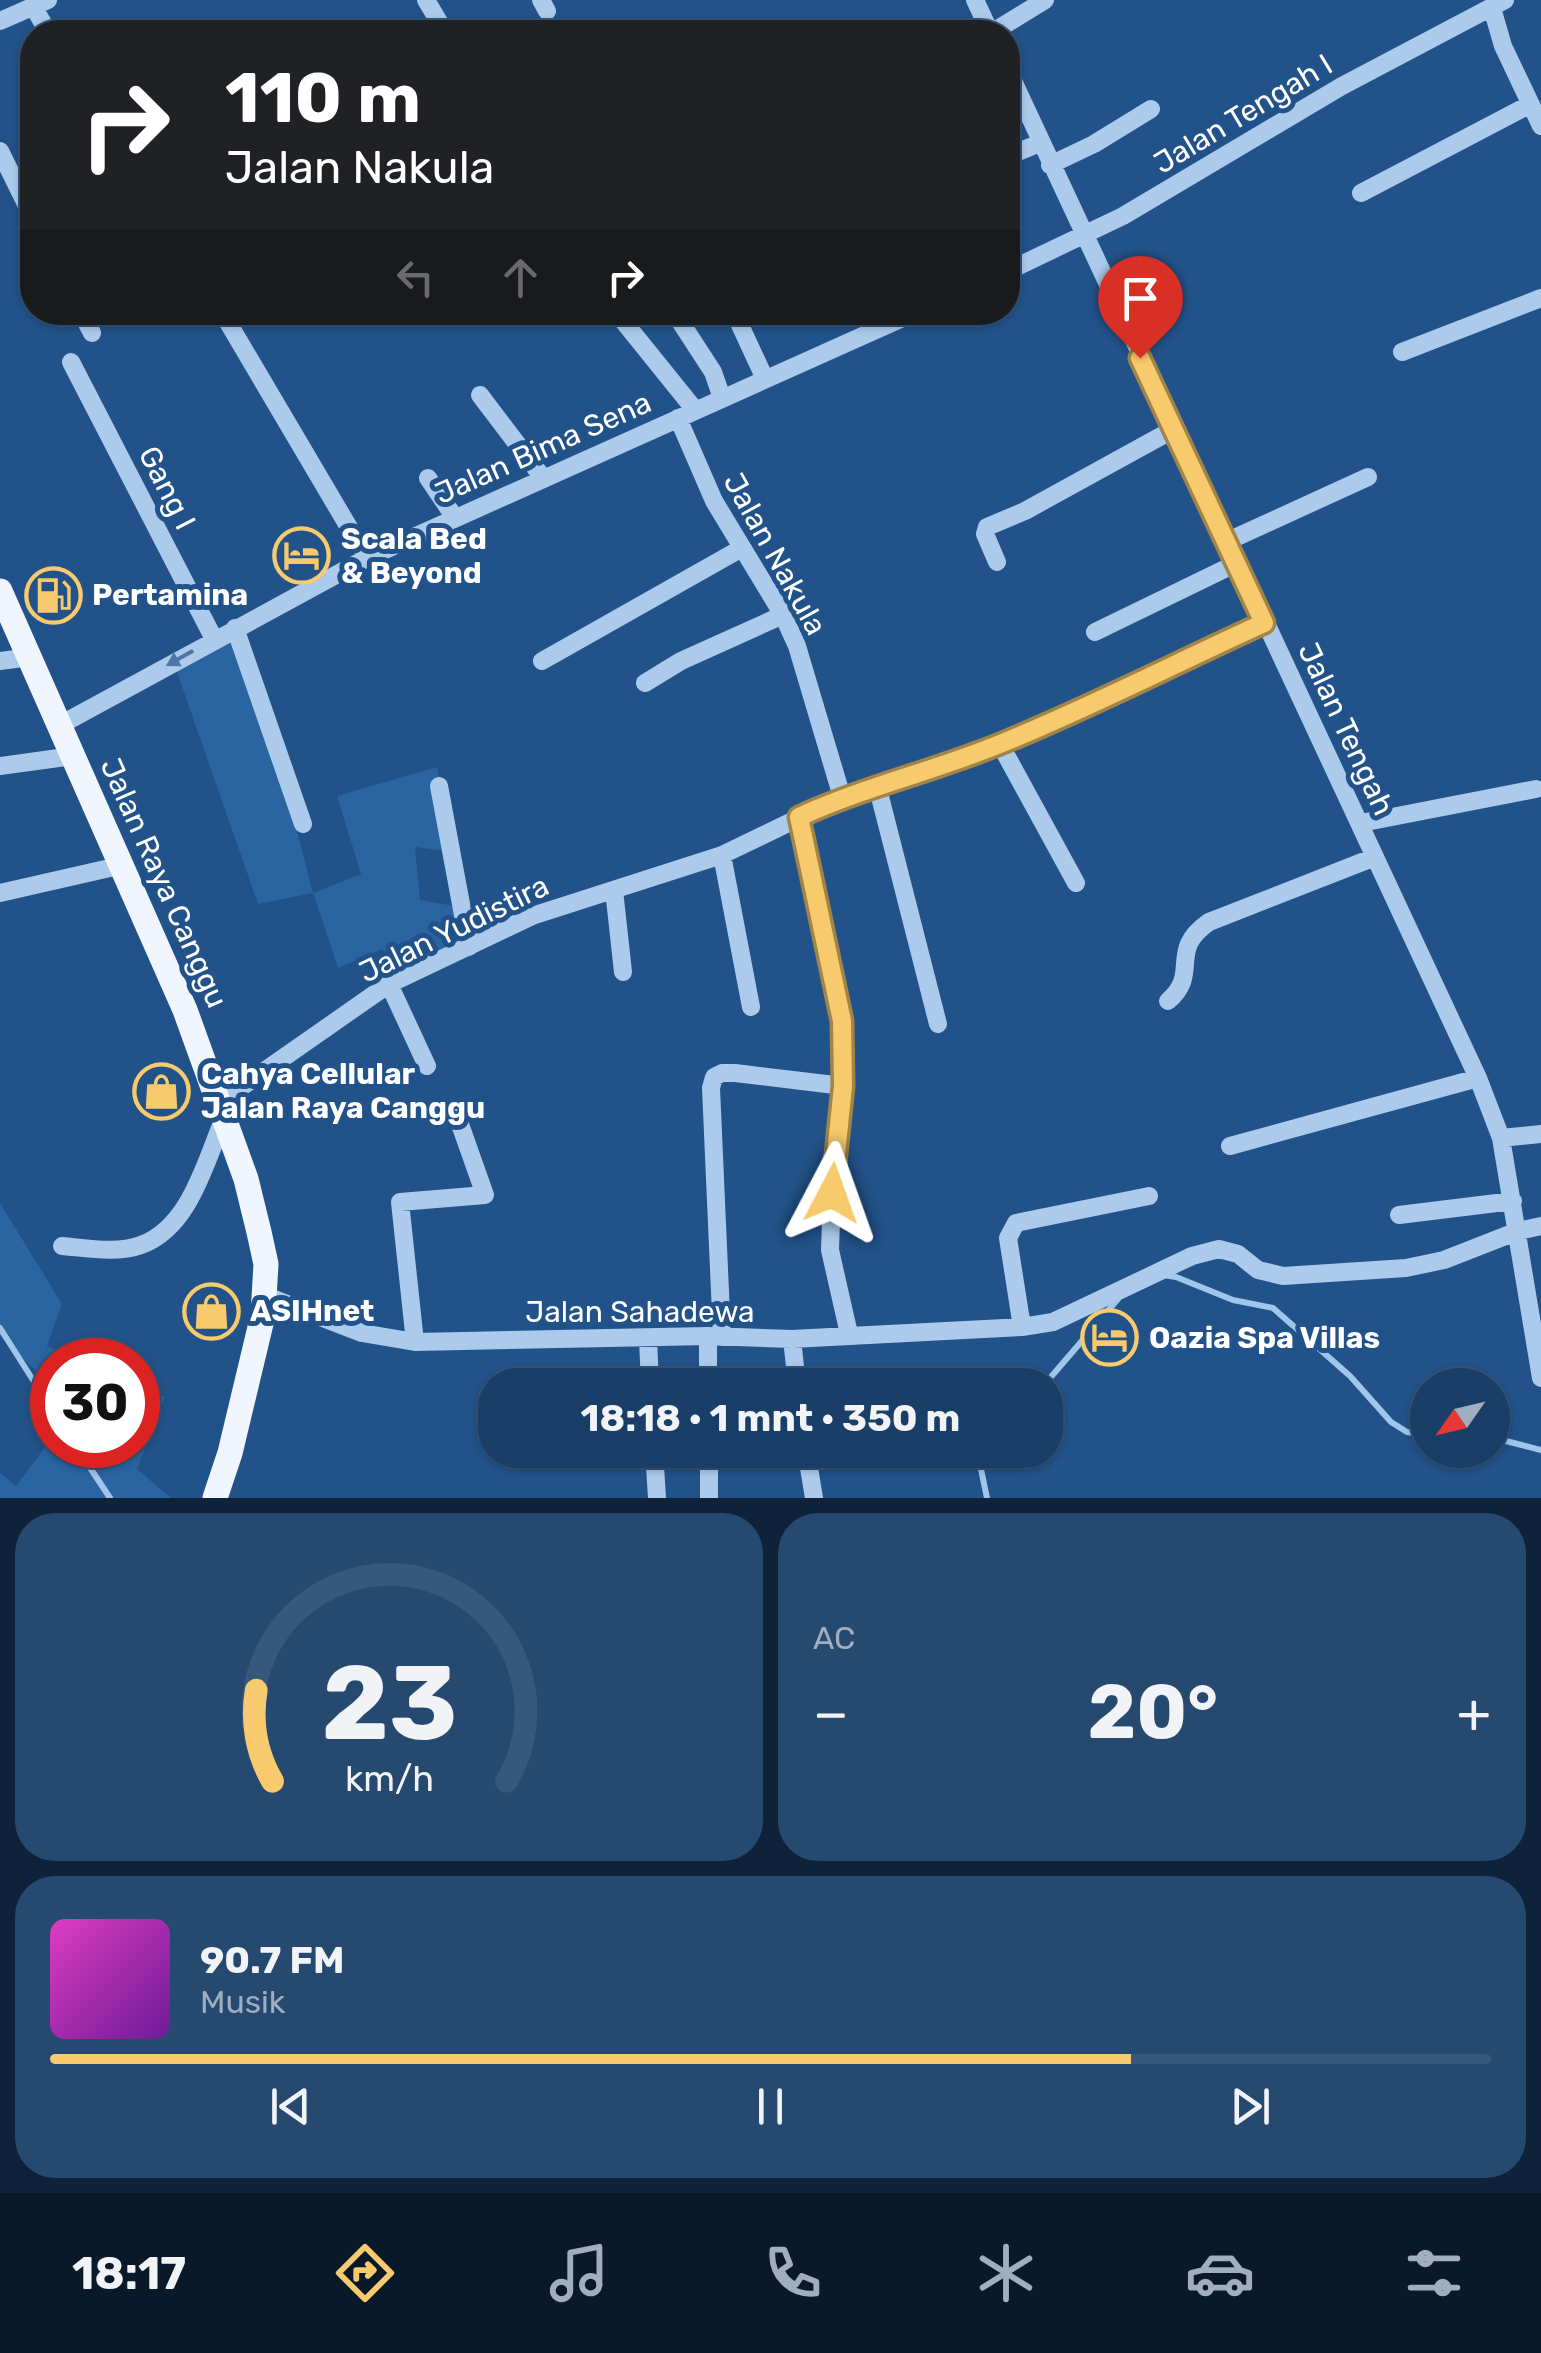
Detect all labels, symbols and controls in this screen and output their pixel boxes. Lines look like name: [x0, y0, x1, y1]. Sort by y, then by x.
street label: Jalan Tengah I: [1147, 47, 1339, 181]
text: 110 m: [225, 57, 421, 140]
icon: right: [60, 60, 190, 190]
text: Jalan Nakula: [225, 141, 494, 194]
icon: left: [388, 250, 443, 305]
icon: ahead: [493, 250, 548, 305]
icon: right: [598, 250, 653, 305]
pin: [1098, 256, 1183, 359]
icon: arrive: [1113, 271, 1168, 326]
street label: Jalan Bima Sena: [429, 384, 657, 512]
street label: Gang I: [131, 440, 203, 536]
street label: Jalan Nakula: [716, 467, 834, 641]
place label: Scala Bed & Beyond: [341, 521, 487, 591]
hotel icon: Scala Bed & Beyond: [272, 526, 332, 586]
fuel station icon: Pertamina: [23, 565, 83, 625]
place label: Pertamina: [92, 577, 248, 613]
street label: Jalan Tengah: [1290, 637, 1402, 821]
one-way arrow: [166, 648, 194, 666]
street label: Jalan Raya Canggu: [93, 753, 235, 1013]
street label: Jalan Yudistira: [353, 868, 555, 990]
place label: Cahya Cellular Jalan Raya Canggu: [201, 1056, 485, 1126]
shop icon: Cahya Cellular Jalan Raya Canggu: [132, 1061, 192, 1121]
position arrow: [780, 1141, 884, 1245]
shop icon: ASIHnet: [181, 1281, 241, 1341]
place label: ASIHnet: [250, 1293, 374, 1329]
street label: Jalan Sahadewa: [525, 1294, 755, 1330]
hotel icon: Oazia Spa Villas: [1080, 1308, 1140, 1368]
place label: Oazia Spa Villas: [1149, 1320, 1380, 1356]
speed limit sign: 30: [30, 1338, 160, 1468]
north arrow: [1410, 1368, 1510, 1468]
map controls: [1410, 1368, 1510, 1468]
text: 18:18 · 1 mnt · 350 m: [581, 1395, 960, 1441]
text: AC: [813, 1619, 855, 1657]
text: 23: [321, 1642, 457, 1765]
text: 20°: [1087, 1668, 1218, 1757]
text: −: [813, 1681, 849, 1746]
text: +: [1457, 1681, 1491, 1746]
text: km/h: [344, 1758, 434, 1800]
text: 90.7 FM: [200, 1937, 344, 1983]
text: Musik: [200, 1983, 285, 2021]
icon: previous: [263, 2079, 318, 2134]
icon: pause: [743, 2079, 798, 2134]
icon: next: [1223, 2079, 1278, 2134]
icon: directions: [330, 2238, 400, 2308]
icon: music: [544, 2238, 614, 2308]
icon: phone: [758, 2238, 828, 2308]
icon: climate: [971, 2238, 1041, 2308]
icon: car: [1185, 2238, 1255, 2308]
icon: filters: [1399, 2238, 1469, 2308]
text: 18:17: [72, 2247, 186, 2300]

